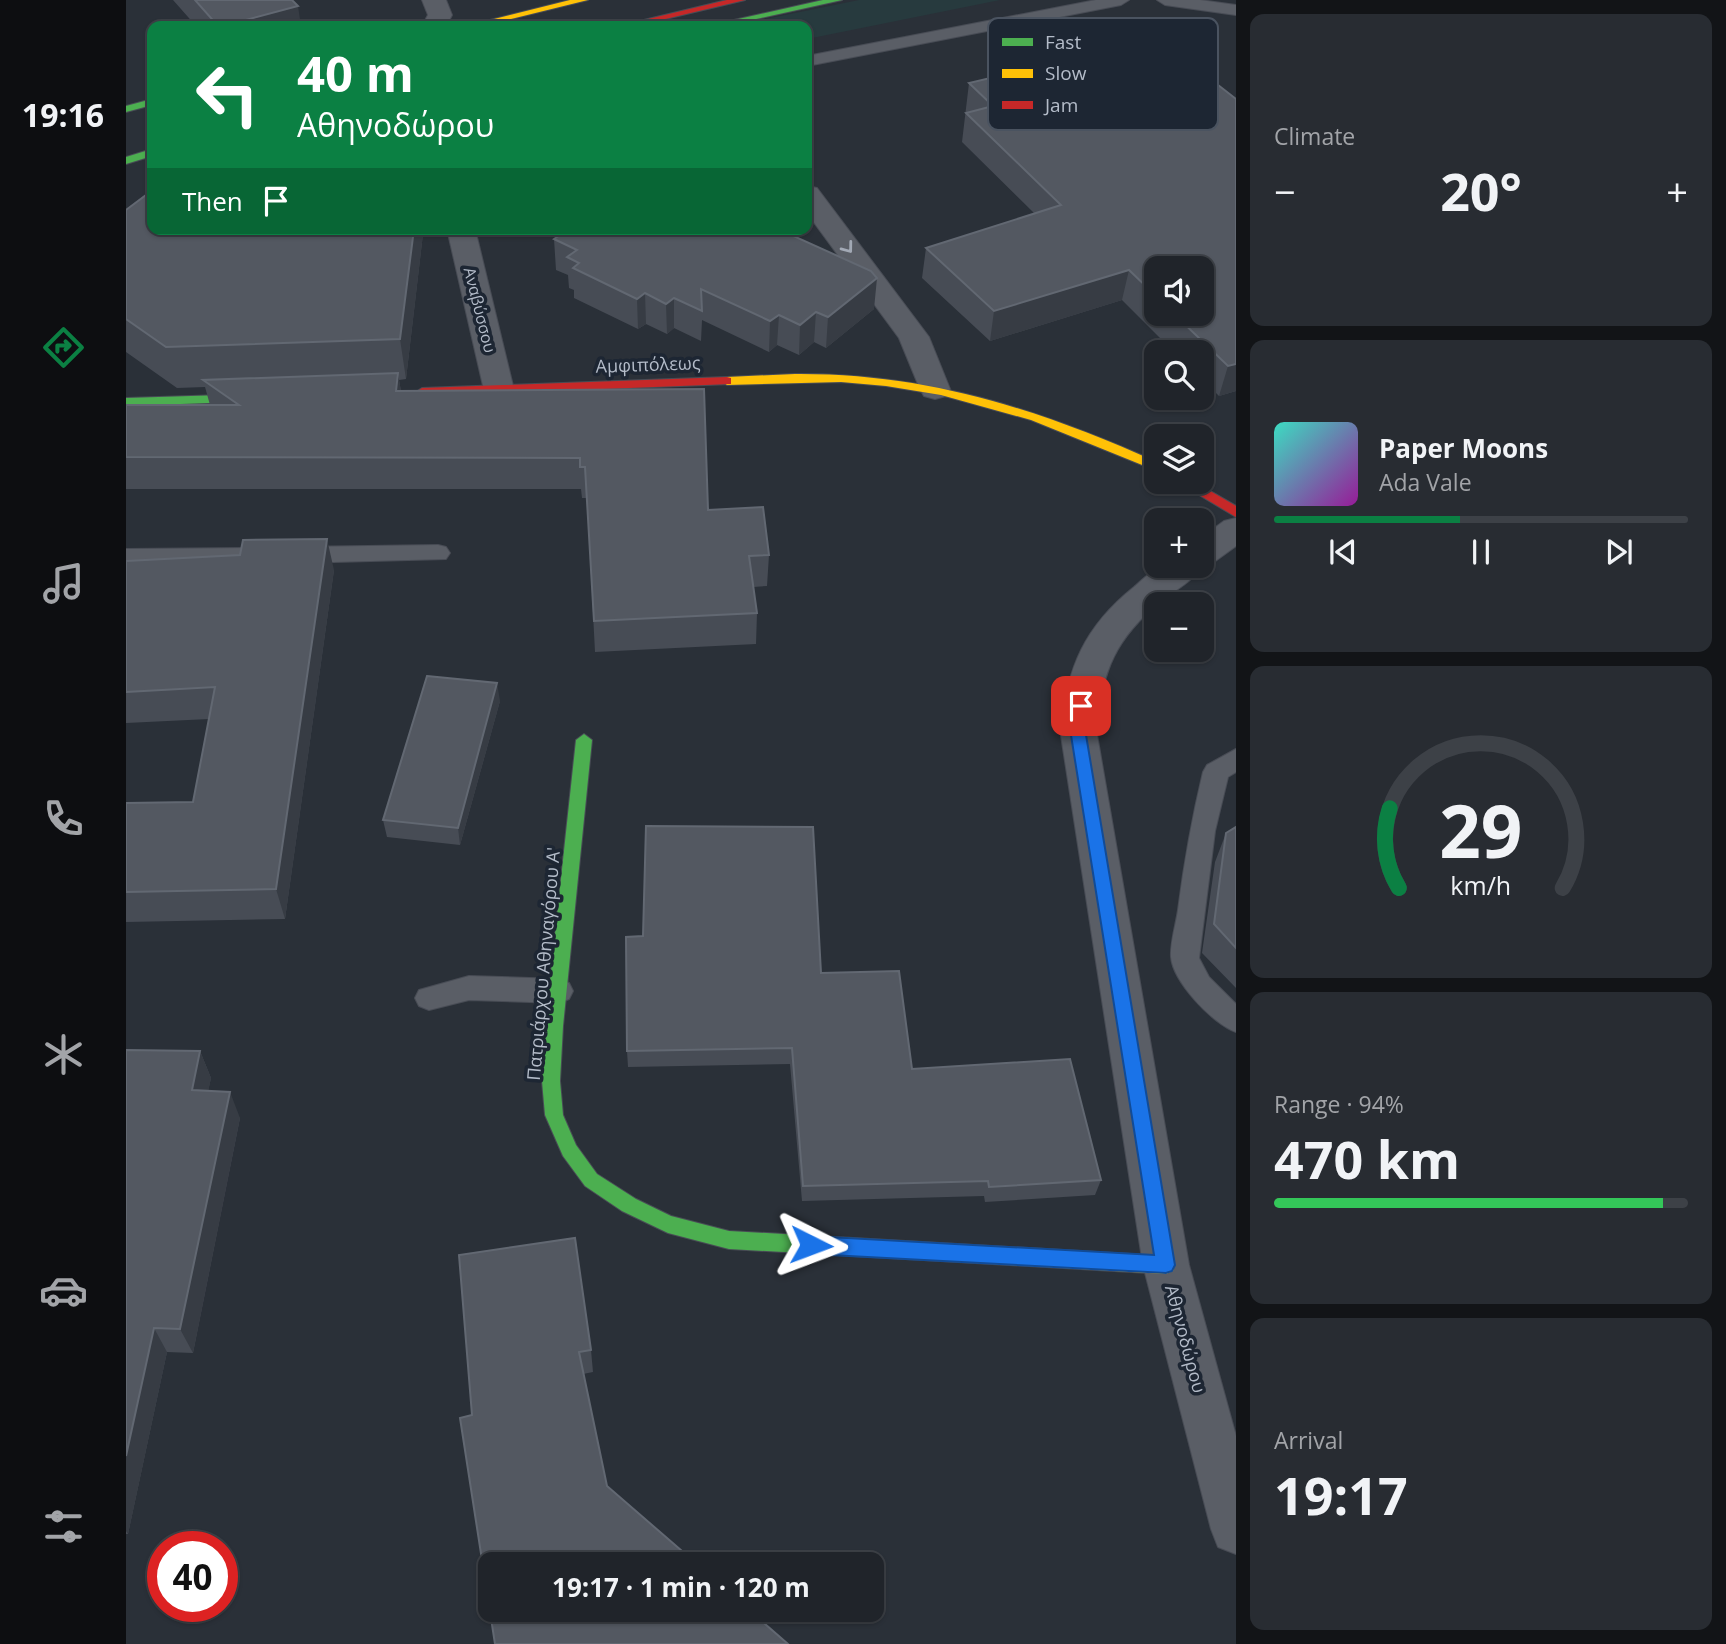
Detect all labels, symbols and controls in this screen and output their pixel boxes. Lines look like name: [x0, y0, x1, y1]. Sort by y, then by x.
legend: [988, 18, 1218, 130]
text: Fast: [1045, 29, 1081, 55]
text: 40 m: [297, 40, 414, 106]
icon: left: [182, 49, 273, 140]
text: Slow: [1045, 60, 1087, 86]
text: Jam: [1043, 92, 1078, 118]
text: 19:16: [22, 93, 104, 136]
text: Αθηνοδώρου: [297, 103, 494, 146]
text: Climate: [1274, 120, 1355, 152]
text: 20°: [1440, 155, 1522, 226]
text: −: [1274, 165, 1296, 217]
text: +: [1666, 165, 1688, 217]
icon: arrive: [257, 182, 295, 220]
text: Then: [182, 183, 243, 219]
one-way arrow: [839, 241, 852, 253]
map controls: [1144, 256, 1214, 662]
button: sound: [1144, 256, 1214, 326]
street label: Αναβύσσου: [459, 265, 501, 355]
icon: directions: [39, 323, 88, 372]
button: search: [1144, 340, 1214, 410]
street label: Αμφιπόλεως: [595, 350, 701, 378]
button: layers: [1144, 424, 1214, 494]
text: Paper Moons: [1379, 430, 1548, 466]
text: Ada Vale: [1379, 466, 1472, 498]
button: +: [1144, 508, 1214, 578]
icon: previous: [1324, 533, 1362, 571]
icon: pause: [1462, 533, 1500, 571]
icon: next: [1600, 533, 1638, 571]
icon: music: [39, 559, 88, 608]
button: −: [1144, 592, 1214, 662]
pin: [1051, 676, 1111, 736]
icon: arrive: [1062, 687, 1100, 725]
text: 29: [1439, 780, 1523, 879]
icon: phone: [39, 794, 88, 843]
street label: Πατριάρχου Αθηναγόρου Α': [521, 846, 565, 1082]
text: km/h: [1451, 868, 1511, 902]
icon: climate: [39, 1030, 88, 1079]
text: Range · 94%: [1274, 1088, 1404, 1120]
text: 470 km: [1274, 1123, 1460, 1194]
position arrow: [774, 1208, 848, 1282]
icon: car: [39, 1266, 88, 1315]
street label: Αθηνοδώρου: [1160, 1282, 1212, 1395]
text: Arrival: [1274, 1424, 1343, 1456]
text: 19:17: [1274, 1459, 1408, 1530]
icon: filters: [39, 1502, 88, 1551]
speed limit sign: 40: [147, 1531, 238, 1622]
text: 19:17 · 1 min · 120 m: [552, 1569, 810, 1605]

